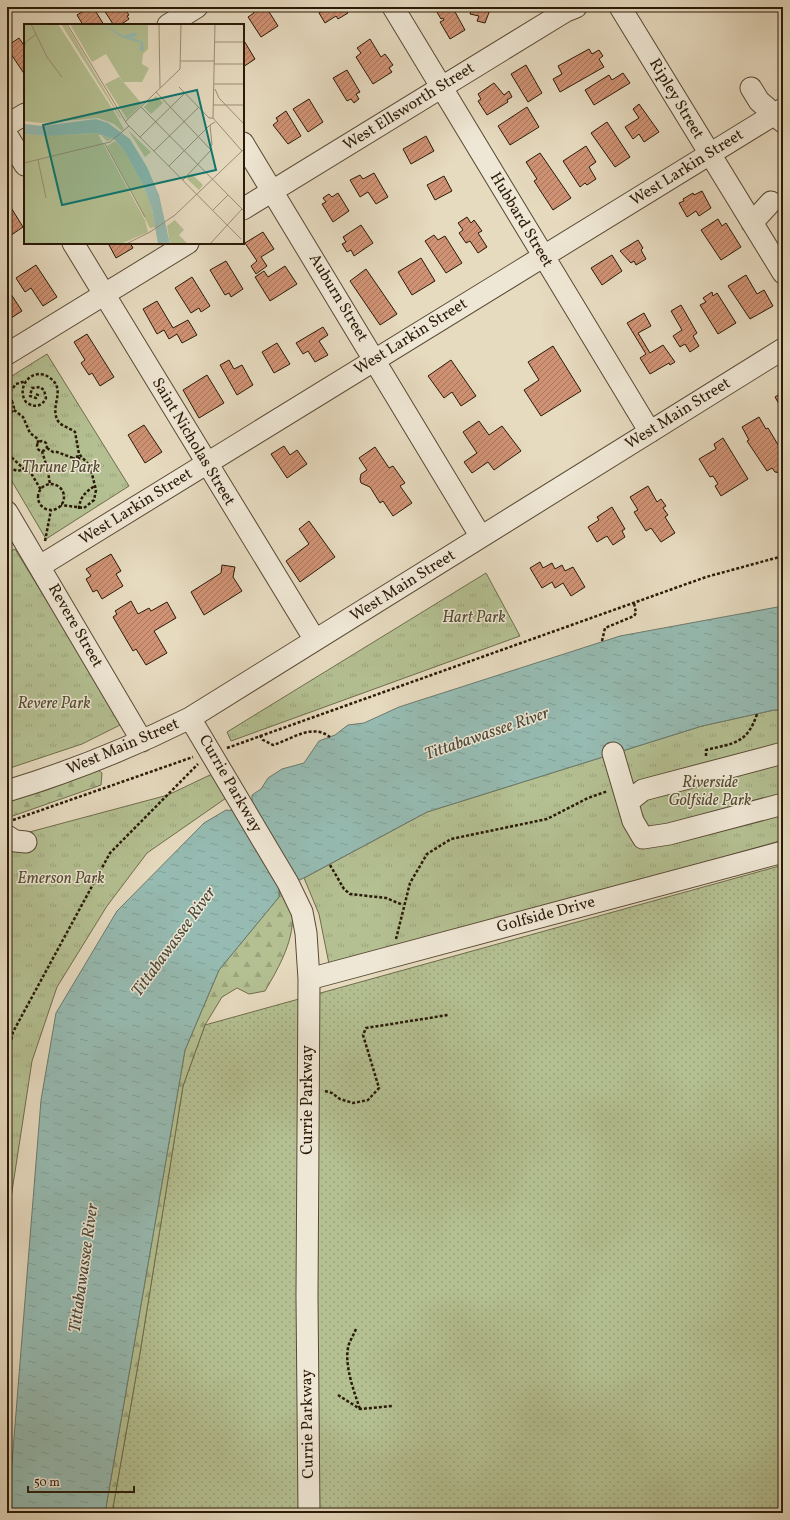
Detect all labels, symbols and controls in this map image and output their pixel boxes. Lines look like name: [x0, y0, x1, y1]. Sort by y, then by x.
inset map: [24, 24, 244, 244]
street label: Ripley Street: [643, 55, 709, 144]
street label: West Ellsworth Street: [339, 57, 479, 156]
street label: West Larkin Street: [626, 124, 748, 212]
street label: Hubbard Street: [484, 168, 558, 272]
street label: Auburn Street: [303, 250, 373, 346]
street label: West Larkin Street: [350, 293, 472, 381]
street label: West Main Street: [621, 373, 735, 455]
street label: Saint Nicholas Street: [146, 374, 240, 511]
park label: Thrune Park: [22, 457, 101, 479]
street label: West Larkin Street: [75, 463, 197, 551]
street label: West Main Street: [346, 545, 460, 627]
street label: Revere Street: [42, 580, 108, 672]
park label: Hart Park: [442, 607, 506, 629]
park label: Revere Park: [17, 693, 91, 715]
water label: Tittabawassee River: [422, 702, 553, 766]
street label: West Main Street: [63, 713, 183, 781]
street label: Currie Parkway: [193, 731, 267, 837]
park label: Riverside Golfside Park: [668, 772, 752, 812]
park label: Emerson Park: [17, 868, 105, 890]
water label: Tittabawassee River: [126, 882, 222, 1002]
street label: Golfside Drive: [494, 891, 598, 939]
street label: Currie Parkway: [297, 1045, 319, 1155]
water label: Tittabawassee River: [64, 1201, 105, 1334]
street label: Currie Parkway: [296, 1369, 320, 1479]
scale bar: [28, 1468, 134, 1494]
text: 50 m: [34, 1475, 60, 1491]

